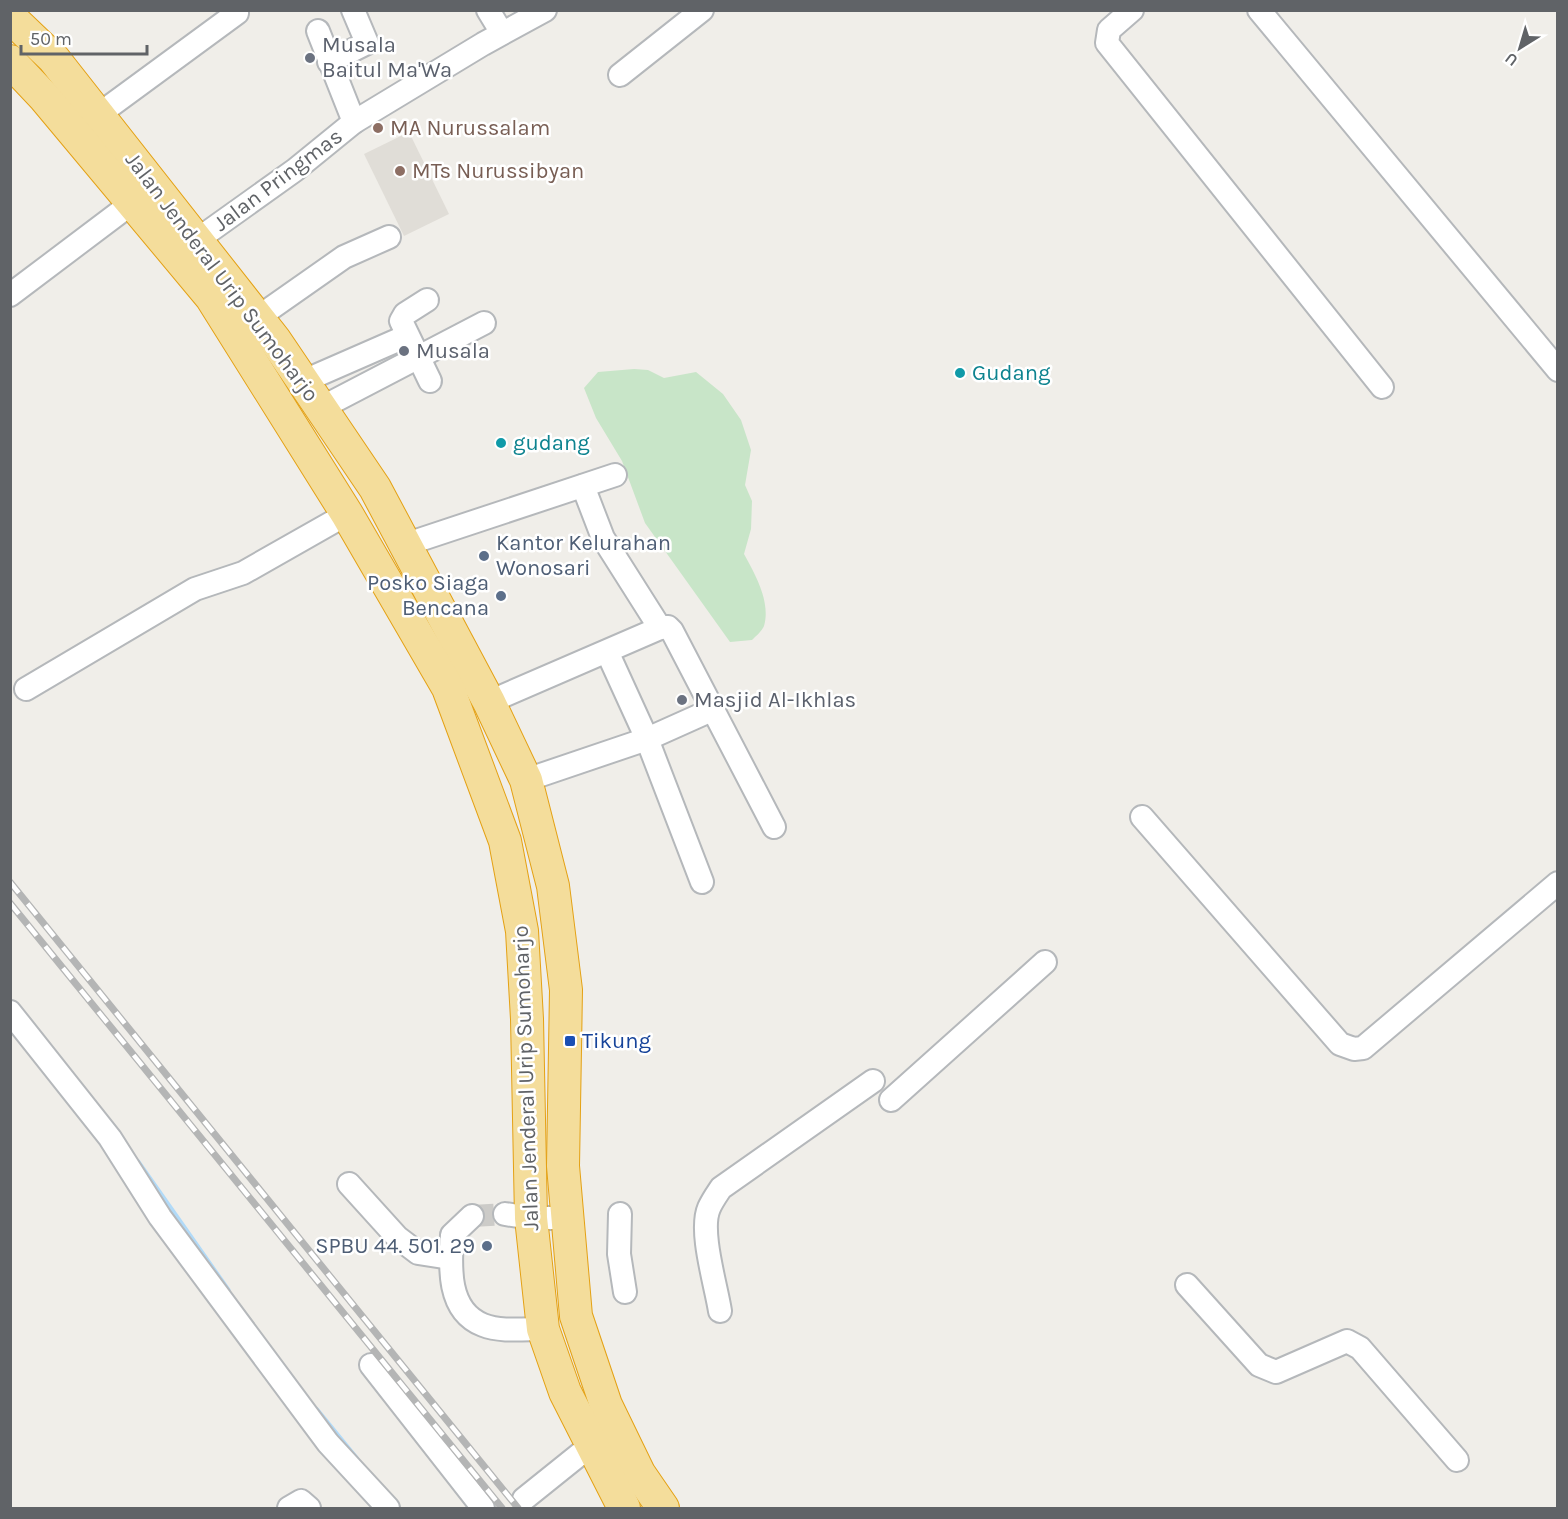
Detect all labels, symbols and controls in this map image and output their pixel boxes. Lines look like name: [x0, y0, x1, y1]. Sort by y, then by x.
scale bar: [21, 18, 147, 56]
north arrow: [1490, 18, 1550, 78]
text: 50 m: [30, 28, 72, 50]
place label: Musala Baitul Ma'Wa: [322, 32, 452, 83]
text: U: [1501, 49, 1521, 70]
marker: Musala Baitul Ma'Wa: [303, 51, 317, 65]
place label: MA Nurussalam: [390, 115, 550, 141]
marker: MA Nurussalam: [371, 121, 385, 135]
street label: Jalan Pringmas: [209, 123, 347, 237]
street label: Jalan Jenderal Urip Sumoharjo: [120, 147, 324, 407]
place label: MTs Nurussibyan: [412, 158, 584, 184]
marker: MTs Nurussibyan: [393, 164, 407, 178]
place label: Musala: [416, 338, 490, 364]
marker: Musala: [397, 344, 411, 358]
place label: Gudang: [972, 360, 1051, 386]
marker: Gudang: [953, 366, 967, 380]
place label: gudang: [513, 430, 590, 456]
marker: gudang: [494, 436, 508, 450]
place label: Kantor Kelurahan Wonosari: [496, 530, 671, 581]
marker: Kantor Kelurahan Wonosari: [477, 549, 491, 563]
place label: Posko Siaga Bencana: [367, 570, 489, 621]
marker: Posko Siaga Bencana: [494, 589, 508, 603]
place label: Masjid Al-Ikhlas: [694, 687, 856, 713]
marker: Masjid Al-Ikhlas: [675, 693, 689, 707]
street label: Jalan Jenderal Urip Sumoharjo: [508, 925, 544, 1231]
place label: Tikung: [582, 1028, 652, 1054]
marker: Tikung: [563, 1034, 577, 1048]
place label: SPBU 44. 501. 29: [315, 1233, 475, 1259]
marker: SPBU 44. 501. 29: [480, 1239, 494, 1253]

